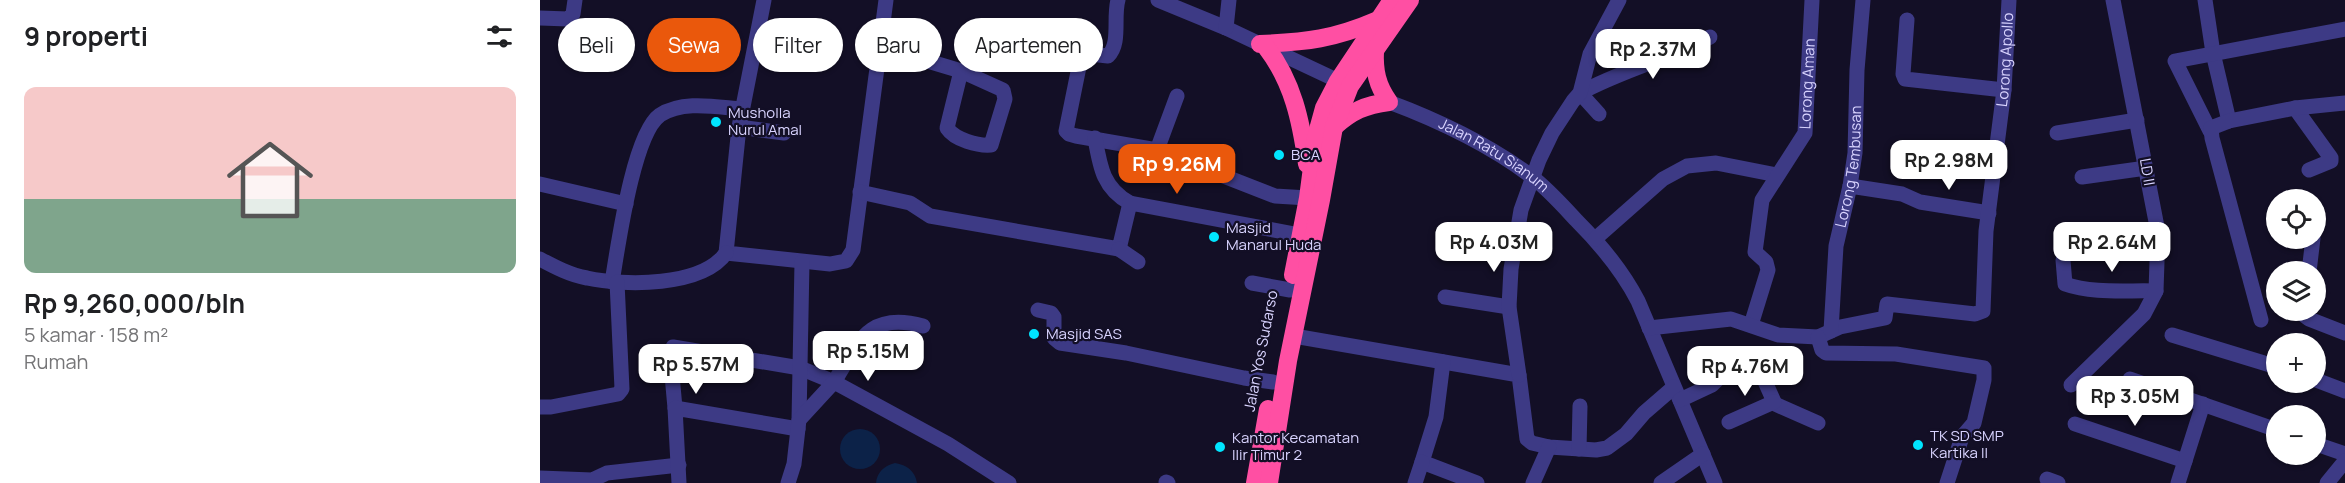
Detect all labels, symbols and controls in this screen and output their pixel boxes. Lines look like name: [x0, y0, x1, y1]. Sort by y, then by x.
street label: Lorong Apollo: [1991, 12, 2018, 108]
text: 9 properti: [24, 18, 148, 54]
chip: Beli: [558, 18, 635, 72]
chip: Sewa: [647, 18, 741, 72]
chip: Filter: [753, 18, 843, 72]
chip: Baru: [855, 18, 942, 72]
chip: Apartemen: [954, 18, 1103, 72]
icon: filters: [483, 20, 516, 53]
pin: Rp 2.37M: [1591, 29, 1715, 80]
text: Rp 2.37M: [1610, 35, 1696, 62]
street label: Lorong Aman: [1794, 38, 1820, 130]
place label: Musholla Nurul Amal: [728, 102, 802, 140]
street label: Lorong Tembusan: [1830, 105, 1866, 230]
street label: Jalan Ratu Sianum: [1435, 113, 1554, 197]
marker: Musholla Nurul Amal: [709, 115, 723, 129]
icon: home: [216, 126, 324, 234]
pin: Rp 2.98M: [1887, 140, 2011, 191]
pin: Rp 9.26M: [1115, 144, 1239, 195]
place label: BCA: [1291, 144, 1321, 165]
text: Rp 2.98M: [1904, 146, 1994, 173]
marker: BCA: [1272, 148, 1286, 162]
text: Rp 9.26M: [1132, 150, 1222, 177]
street label: LD II: [2135, 156, 2160, 187]
map controls: [2266, 189, 2326, 465]
button: locate: [2266, 189, 2326, 249]
place label: Masjid Manarul Huda: [1226, 217, 1321, 255]
pin: Rp 4.03M: [1432, 222, 1556, 273]
pin: Rp 2.64M: [2050, 222, 2174, 273]
text: Rp 4.03M: [1449, 228, 1539, 255]
text: Rp 2.64M: [2067, 228, 2157, 255]
marker: Masjid Manarul Huda: [1207, 230, 1221, 244]
button: layers: [2266, 261, 2326, 321]
text: Rp 9,260,000/bln: [24, 285, 245, 321]
street label: Jalan Yos Sudarso: [1238, 288, 1283, 413]
text: 5 kamar · 158 m²: [24, 321, 168, 348]
place label: Masjid SAS: [1046, 323, 1122, 344]
marker: Masjid SAS: [1027, 327, 1041, 341]
pin: Rp 5.15M: [806, 331, 930, 382]
button: +: [2266, 333, 2326, 393]
text: Rp 5.15M: [827, 337, 909, 364]
pin: Rp 5.57M: [634, 344, 758, 395]
pin: Rp 4.76M: [1683, 346, 1807, 397]
text: Rumah: [24, 348, 88, 375]
text: Rp 5.57M: [653, 350, 739, 377]
text: Rp 4.76M: [1701, 352, 1789, 379]
pin: Rp 3.05M: [2073, 376, 2197, 427]
text: Rp 3.05M: [2090, 382, 2180, 409]
button: −: [2266, 405, 2326, 465]
place label: TK SD SMP Kartika II: [1930, 425, 2004, 463]
place label: Kantor Kecamatan Ilir Timur 2: [1232, 427, 1359, 465]
marker: TK SD SMP Kartika II: [1911, 438, 1925, 452]
marker: Kantor Kecamatan Ilir Timur 2: [1213, 440, 1227, 454]

